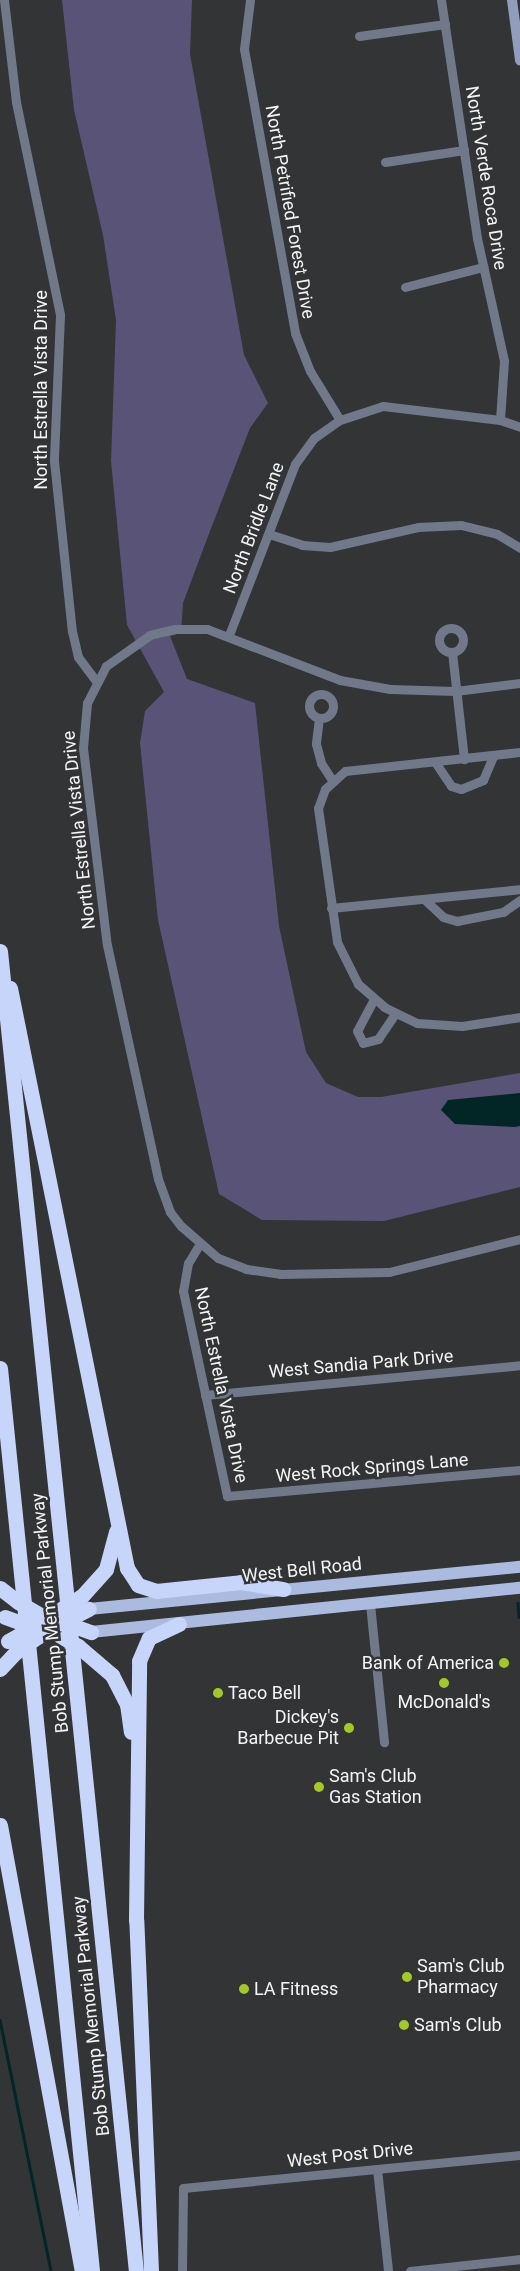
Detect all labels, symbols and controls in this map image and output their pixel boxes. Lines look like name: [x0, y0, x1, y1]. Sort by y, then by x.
street label: North Verde Roca Drive: [461, 84, 511, 272]
street label: North Petrified Forest Drive: [261, 103, 319, 321]
street label: North Estrella Vista Drive: [30, 290, 52, 490]
street label: North Bridle Lane: [219, 459, 289, 597]
street label: North Estrella Vista Drive: [58, 730, 100, 930]
street label: North Estrella Vista Drive: [190, 1285, 252, 1485]
street label: West Sandia Park Drive: [268, 1345, 454, 1383]
street label: West Rock Springs Lane: [275, 1449, 469, 1487]
street label: Bob Stump Memorial Parkway: [27, 1492, 73, 1734]
street label: West Bell Road: [241, 1553, 363, 1587]
place label: Bank of America: [362, 1652, 494, 1674]
marker: Bank of America: [498, 1657, 510, 1669]
marker: McDonald's: [438, 1677, 450, 1689]
place label: Taco Bell: [228, 1682, 301, 1704]
marker: Taco Bell: [212, 1687, 224, 1699]
place label: McDonald's: [397, 1691, 491, 1713]
place label: Dickey's Barbecue Pit: [237, 1707, 339, 1750]
marker: Dickey's Barbecue Pit: [343, 1722, 355, 1734]
place label: Sam's Club Gas Station: [329, 1766, 422, 1808]
marker: Sam's Club Gas Station: [313, 1781, 325, 1793]
street label: Bob Stump Memorial Parkway: [68, 1895, 114, 2137]
place label: Sam's Club Pharmacy: [417, 1956, 505, 1998]
marker: Sam's Club Pharmacy: [401, 1971, 413, 1983]
place label: LA Fitness: [254, 1978, 338, 2000]
marker: LA Fitness: [238, 1983, 250, 1995]
place label: Sam's Club: [414, 2014, 502, 2036]
marker: Sam's Club: [398, 2019, 410, 2031]
street label: West Post Drive: [286, 2138, 414, 2172]

